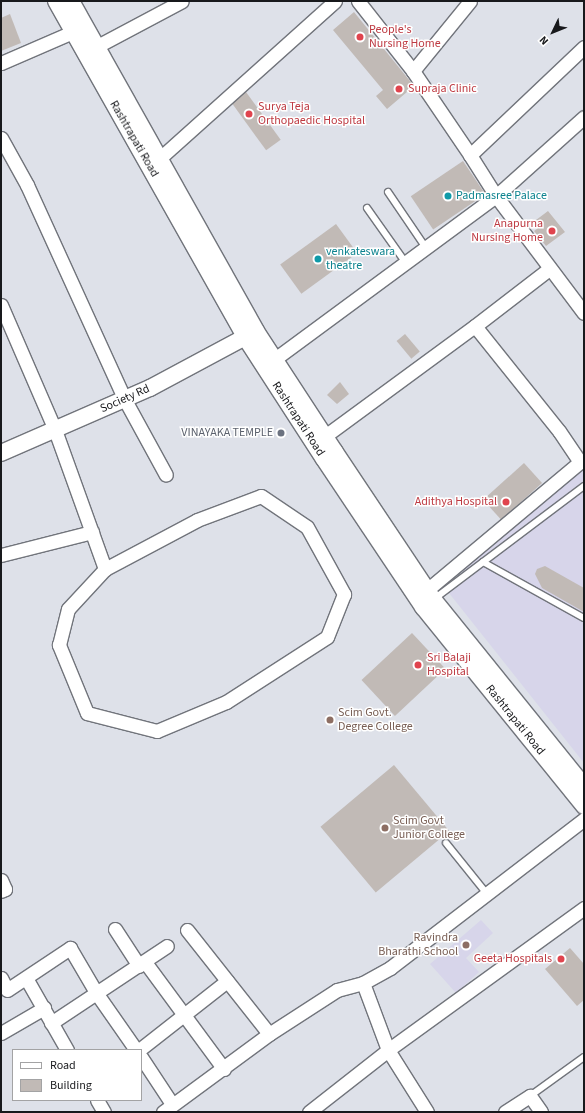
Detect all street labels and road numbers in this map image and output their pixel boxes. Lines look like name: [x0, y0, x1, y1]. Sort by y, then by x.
street label: Rashtrapati Road: [106, 98, 162, 180]
street label: Rashtrapati Road: [269, 379, 327, 459]
street label: Society Rd: [98, 382, 152, 416]
street label: Rashtrapati Road: [482, 682, 548, 758]

